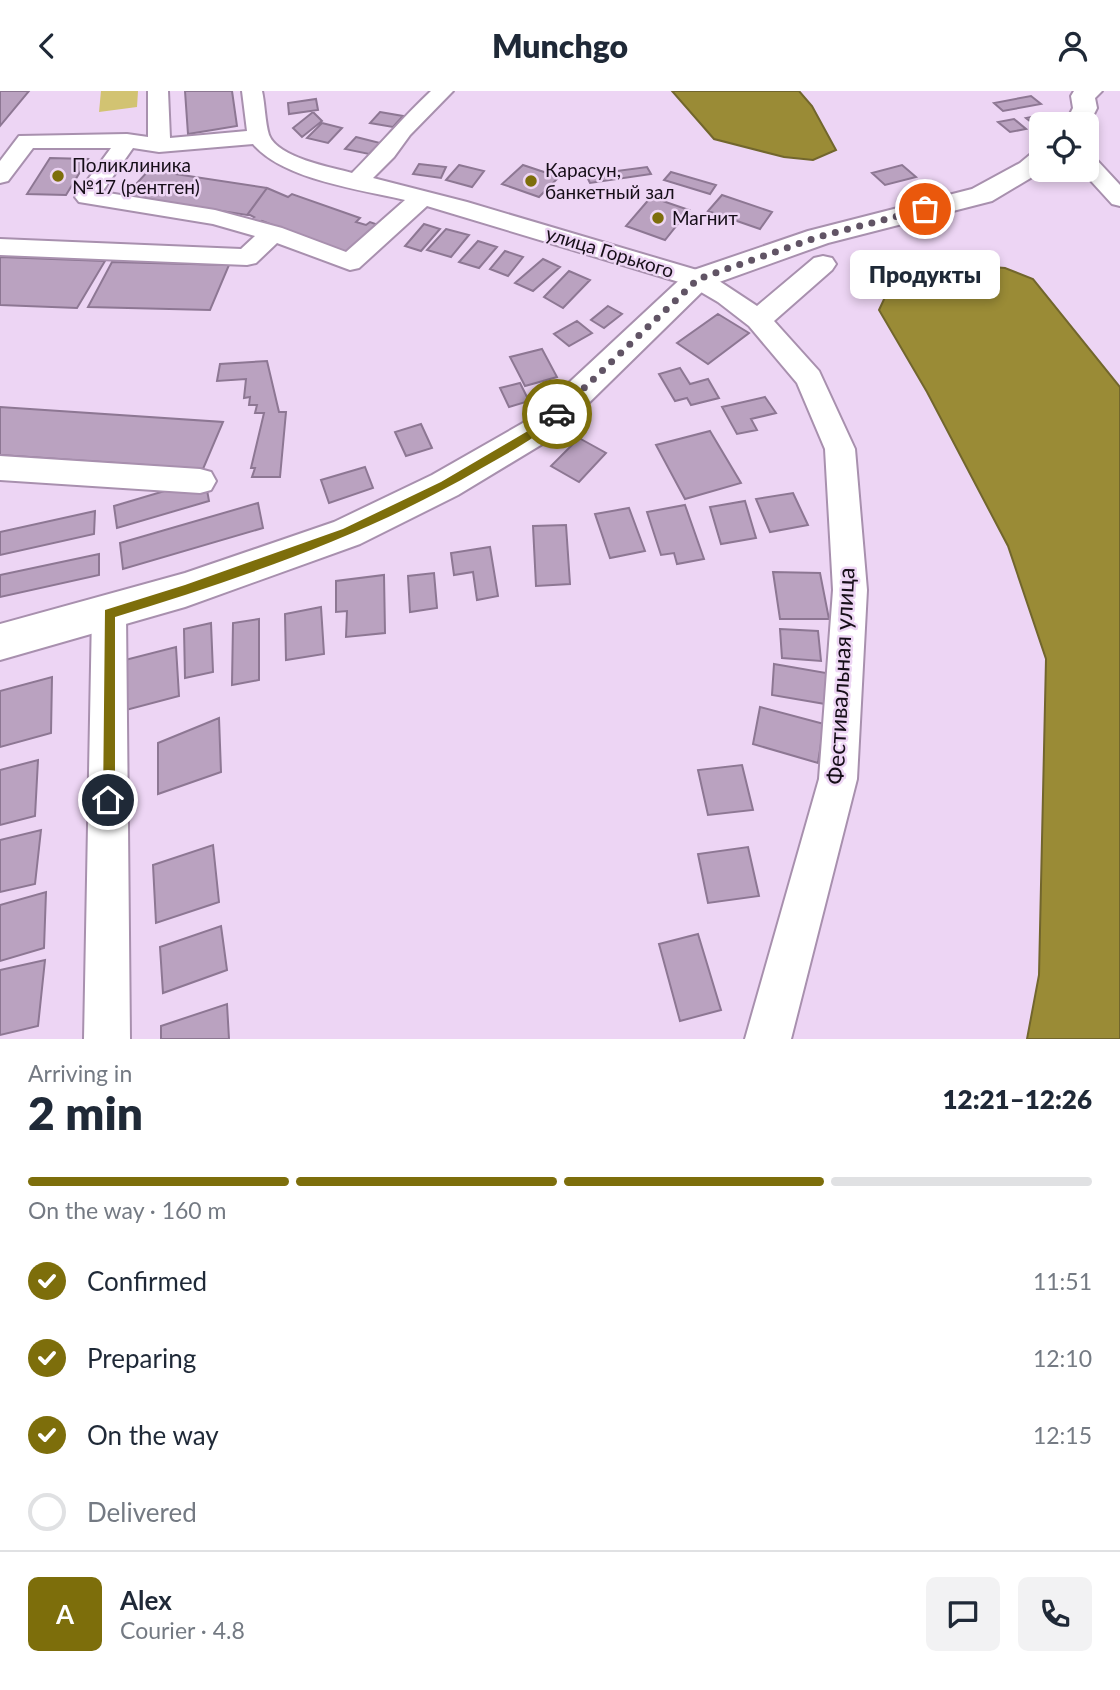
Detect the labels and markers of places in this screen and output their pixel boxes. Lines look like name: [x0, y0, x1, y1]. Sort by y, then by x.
place label: Поликлиника №17 (рентген): [72, 153, 200, 198]
place label: Карасун, банкетный зал: [545, 158, 675, 203]
marker: Поликлиника №17 (рентген): [50, 168, 66, 184]
marker: Карасун, банкетный зал: [523, 173, 539, 189]
pin: [895, 179, 955, 239]
place label: Магнит: [672, 206, 738, 229]
marker: Магнит: [650, 210, 666, 226]
callout: Продукты: [850, 251, 1000, 300]
pin: [78, 770, 138, 830]

